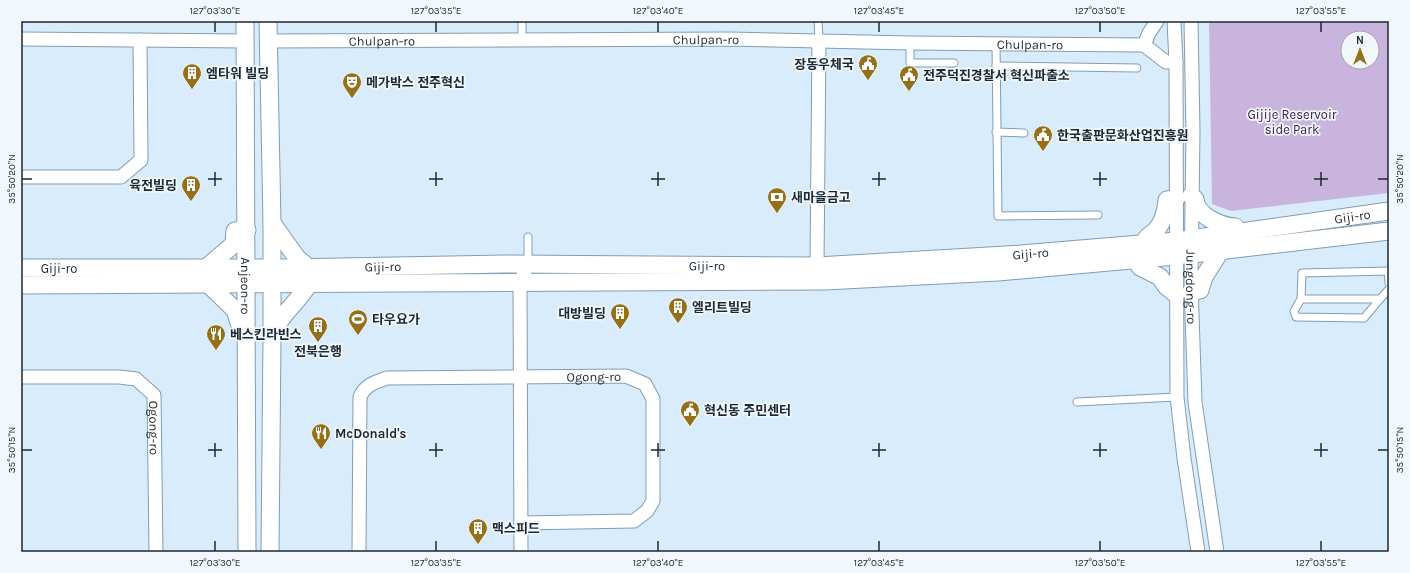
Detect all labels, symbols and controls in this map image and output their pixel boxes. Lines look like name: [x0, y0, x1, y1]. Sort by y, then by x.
text: 127°03'30"E: [190, 5, 240, 17]
text: 127°03'35"E: [411, 5, 461, 17]
text: 127°03'40"E: [633, 5, 683, 17]
text: 127°03'45"E: [854, 5, 904, 17]
text: 127°03'50"E: [1075, 5, 1125, 17]
text: 127°03'55"E: [1296, 5, 1346, 17]
north arrow: [1340, 30, 1380, 70]
street label: Chulpan-ro: [673, 31, 739, 47]
street label: Chulpan-ro: [349, 33, 415, 48]
text: N: [1356, 34, 1364, 47]
street label: Chulpan-ro: [997, 36, 1063, 52]
public building icon: 장동우체국: [857, 53, 879, 81]
place label: 장동우체국: [794, 57, 854, 72]
building icon: 엠타워 빌딩: [181, 62, 203, 90]
public building icon: 전주덕진경찰서 혁신파출소: [898, 64, 920, 92]
place label: 엠타워 빌딩: [206, 66, 269, 81]
place label: 전주덕진경찰서 혁신파출소: [923, 68, 1070, 83]
theatre icon: 메가박스 전주혁신: [341, 71, 363, 99]
place label: 메가박스 전주혁신: [366, 75, 465, 90]
park label: Gijije Reservoir side Park: [1247, 107, 1337, 137]
public building icon: 한국출판문화산업진흥원: [1032, 124, 1054, 152]
place label: 한국출판문화산업진흥원: [1057, 128, 1189, 143]
text: 35°50'20"N: [6, 154, 18, 204]
text: 35°50'20"N: [1394, 154, 1406, 204]
building icon: 육전빌딩: [180, 174, 202, 202]
place label: 육전빌딩: [129, 178, 177, 193]
bank icon: 새마을금고: [766, 186, 788, 214]
place label: 새마을금고: [791, 190, 851, 205]
street label: Giji-ro: [1333, 206, 1371, 226]
street label: Giji-ro: [1012, 244, 1049, 262]
street label: Jungdong-ro: [1183, 250, 1200, 325]
street label: Anjeon-ro: [238, 257, 254, 315]
street label: Giji-ro: [365, 258, 401, 274]
street label: Giji-ro: [689, 258, 725, 273]
street label: Giji-ro: [41, 261, 77, 276]
building icon: 엘리트빌딩: [667, 296, 689, 324]
place label: 엘리트빌딩: [692, 300, 752, 315]
building icon: 대방빌딩: [609, 302, 631, 330]
place label: 대방빌딩: [558, 306, 606, 321]
sports icon: 타우요가: [347, 308, 369, 336]
place label: 타우요가: [372, 312, 420, 327]
building icon: 전북은행: [307, 315, 329, 343]
restaurant icon: 베스킨라빈스: [205, 323, 227, 351]
place label: 베스킨라빈스: [230, 327, 302, 342]
place label: 전북은행: [294, 344, 342, 359]
street label: Ogong-ro: [566, 369, 621, 384]
public building icon: 혁신동 주민센터: [679, 399, 701, 427]
street label: Ogong-ro: [147, 401, 162, 455]
place label: 혁신동 주민센터: [704, 403, 791, 418]
restaurant icon: McDonald's: [310, 422, 332, 450]
place label: McDonald's: [335, 426, 407, 441]
text: 35°50'15"N: [6, 427, 18, 473]
text: 35°50'15"N: [1394, 427, 1406, 473]
building icon: 맥스피드: [467, 517, 489, 545]
place label: 맥스피드: [492, 521, 540, 536]
text: 127°03'30"E: [190, 557, 240, 569]
text: 127°03'35"E: [411, 557, 461, 569]
text: 127°03'40"E: [633, 557, 683, 569]
text: 127°03'45"E: [854, 557, 904, 569]
text: 127°03'50"E: [1075, 557, 1125, 569]
text: 127°03'55"E: [1296, 557, 1346, 569]

